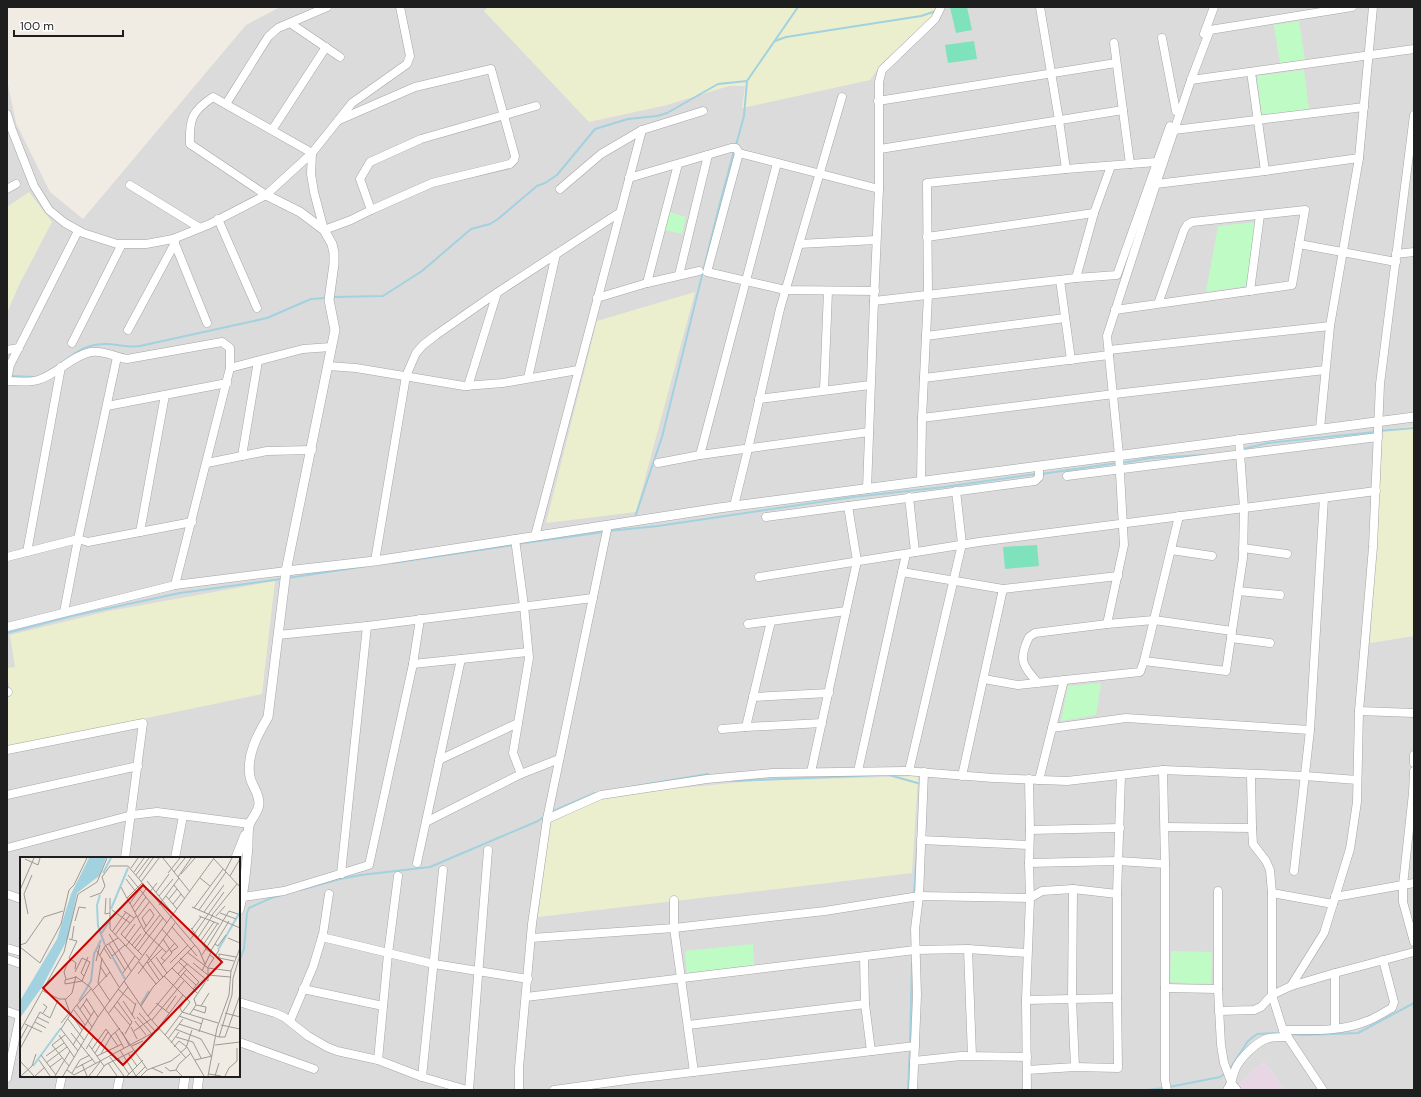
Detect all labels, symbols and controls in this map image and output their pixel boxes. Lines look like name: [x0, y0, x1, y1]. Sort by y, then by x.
scale bar: [14, 12, 123, 38]
text: 100 m: [20, 18, 54, 34]
inset map: [20, 857, 240, 1077]

